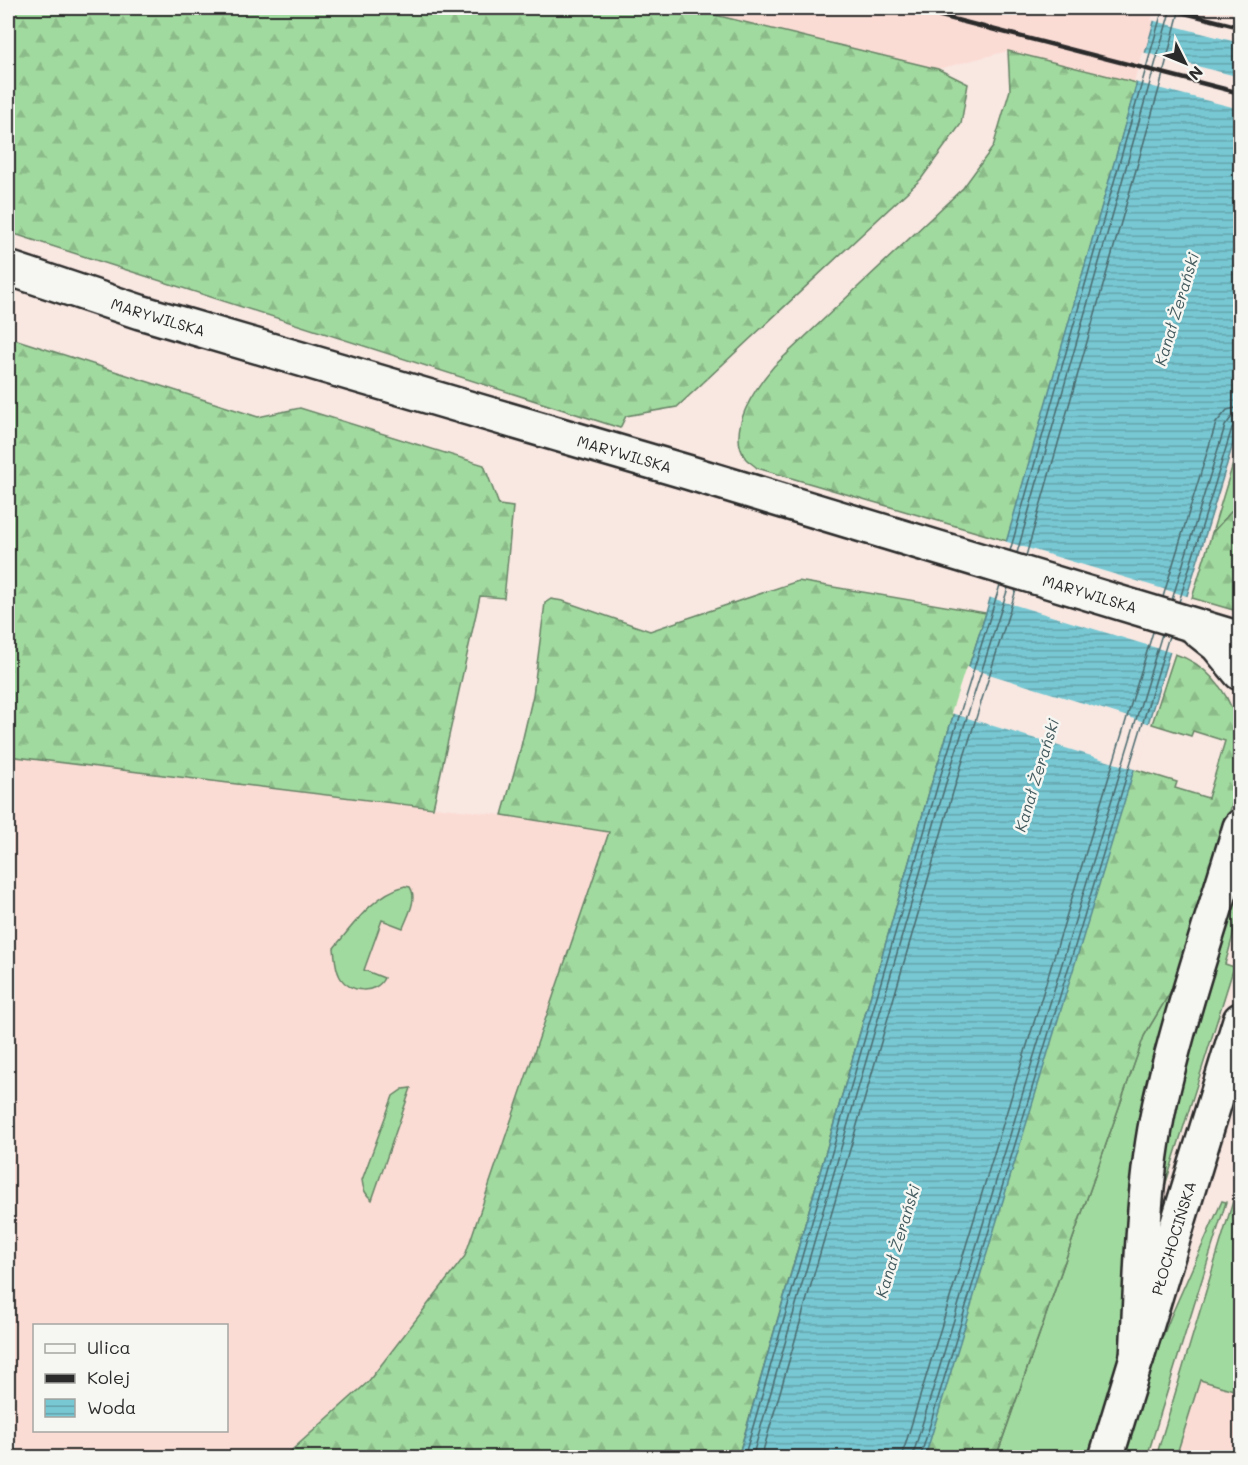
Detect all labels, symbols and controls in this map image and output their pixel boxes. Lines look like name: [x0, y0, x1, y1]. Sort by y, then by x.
north arrow: [1155, 33, 1215, 93]
text: N: [1185, 62, 1208, 85]
water label: Kanał Żerański: [1149, 250, 1203, 368]
street label: MARYWILSKA: [109, 293, 208, 341]
street label: MARYWILSKA: [575, 430, 674, 477]
street label: MARYWILSKA: [1040, 570, 1139, 617]
water label: Kanał Żerański: [1009, 716, 1063, 834]
street label: PŁOCHOCIŃSKA: [1146, 1179, 1200, 1297]
water label: Kanał Żerański: [870, 1182, 924, 1300]
legend: [33, 1324, 228, 1432]
text: Ulica: [87, 1335, 131, 1359]
text: Kolej: [87, 1365, 130, 1389]
text: Woda: [87, 1395, 136, 1419]

